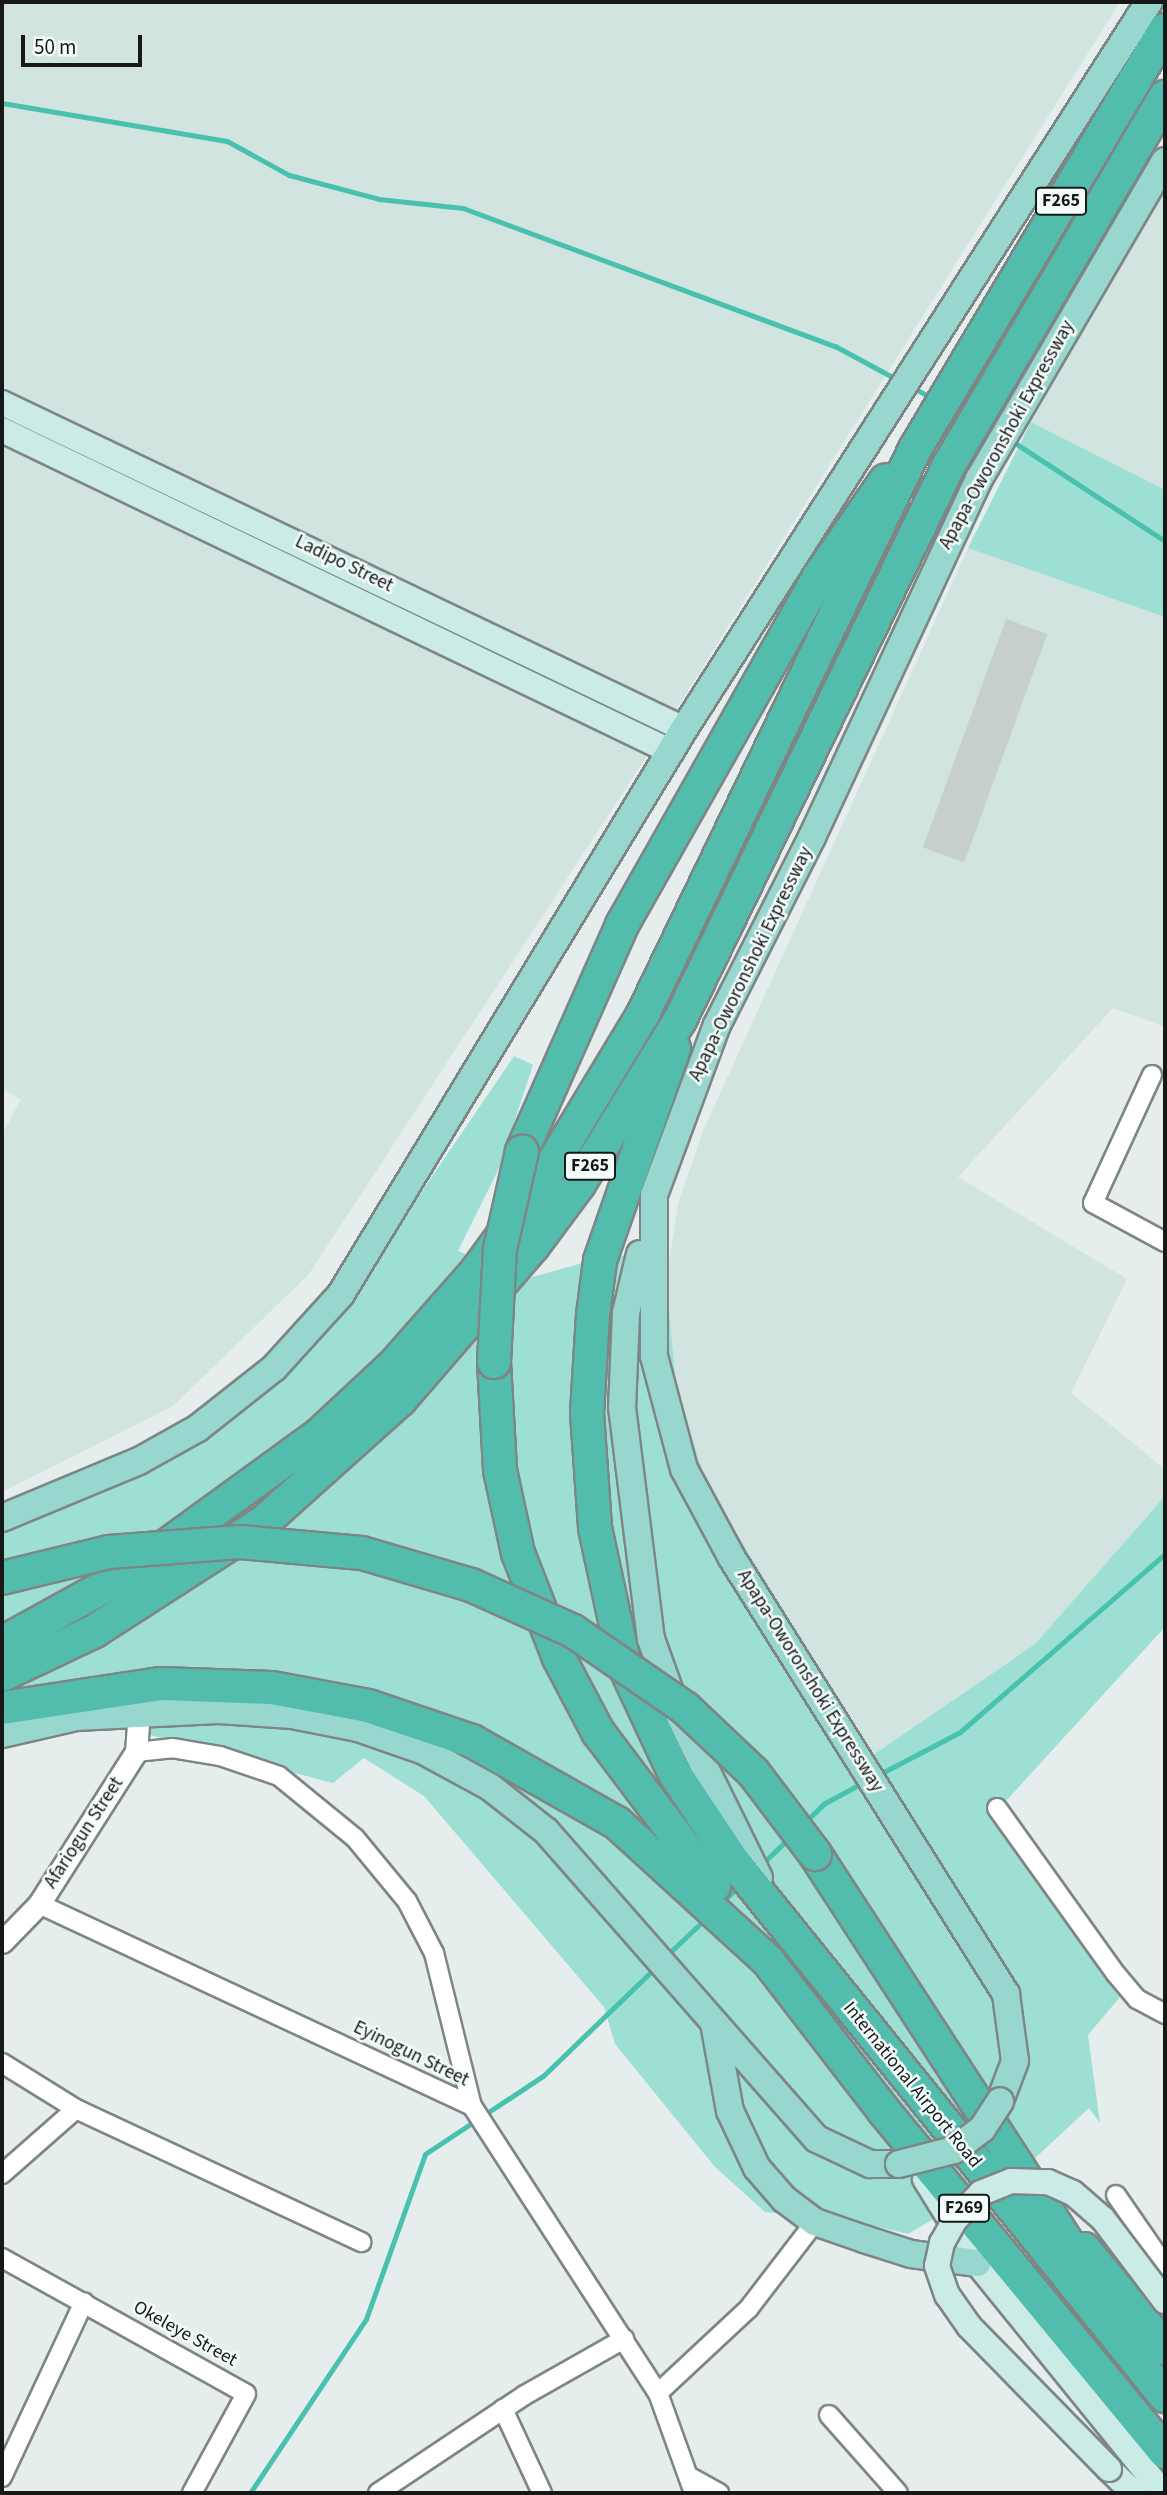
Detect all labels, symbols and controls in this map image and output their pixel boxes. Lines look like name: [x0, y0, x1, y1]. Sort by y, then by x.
scale bar: [24, 21, 145, 65]
text: 50 m: [34, 32, 76, 62]
road number: F265: [1035, 186, 1087, 216]
street label: Apapa-Oworonshoki Expressway: [934, 317, 1080, 553]
street label: Ladipo Street: [291, 530, 397, 598]
street label: Apapa-Oworonshoki Expressway: [684, 843, 818, 1085]
road number: F265: [564, 1152, 616, 1181]
street label: Apapa-Oworonshoki Expressway: [732, 1566, 888, 1796]
street label: Afariogun Street: [40, 1773, 128, 1893]
street label: International Airport Road: [838, 1997, 986, 2173]
street label: Eyinogun Street: [349, 2016, 473, 2092]
road number: F269: [938, 2194, 990, 2222]
street label: Okeleye Street: [129, 2296, 241, 2372]

